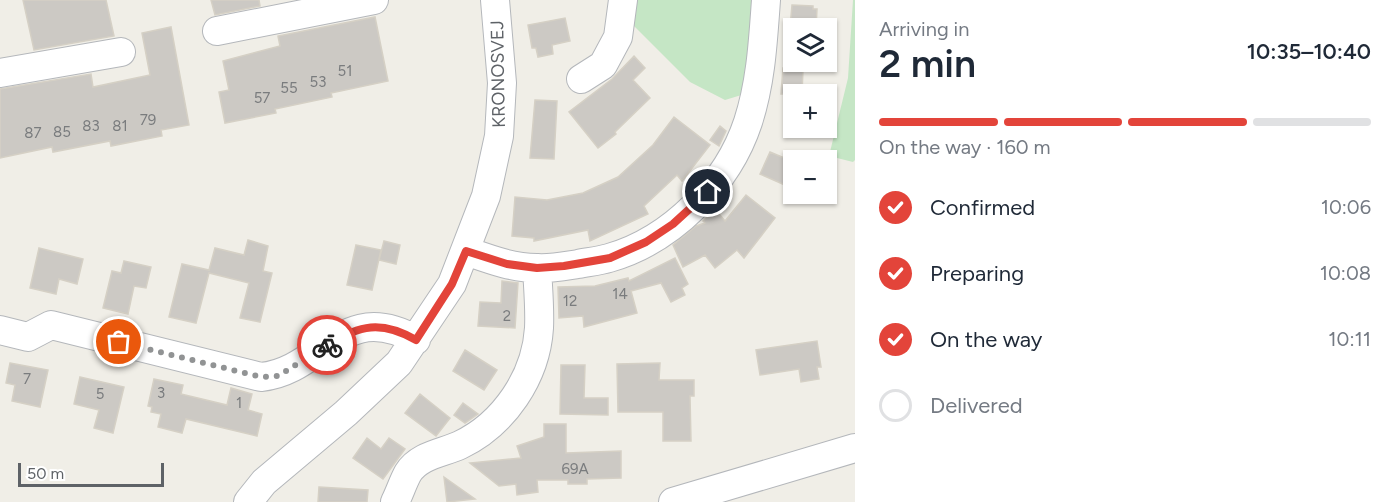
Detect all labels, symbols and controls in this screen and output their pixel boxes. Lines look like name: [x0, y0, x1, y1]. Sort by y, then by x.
text: Arriving in: [879, 17, 969, 41]
map controls: [783, 18, 837, 204]
button: layers: [783, 18, 837, 72]
street label: KRONOSVEJ: [486, 20, 510, 128]
text: 10:35–10:40: [1247, 38, 1371, 65]
text: 2 min: [879, 40, 976, 87]
house number: 51: [338, 62, 352, 80]
house number: 53: [310, 73, 326, 91]
house number: 55: [280, 79, 298, 97]
button: +: [783, 84, 837, 138]
house number: 57: [254, 89, 270, 107]
house number: 79: [140, 111, 156, 129]
house number: 83: [82, 117, 100, 135]
house number: 81: [112, 117, 128, 135]
house number: 85: [53, 123, 71, 141]
house number: 87: [24, 124, 42, 142]
text: On the way · 160 m: [879, 135, 1051, 159]
button: −: [783, 150, 837, 204]
pin: [682, 166, 733, 217]
icon: home: [691, 175, 724, 208]
icon: check: [879, 191, 912, 224]
text: Confirmed: [930, 194, 1035, 221]
text: 10:06: [1321, 195, 1371, 219]
icon: check: [879, 257, 912, 290]
text: Preparing: [930, 260, 1024, 287]
text: 10:08: [1320, 261, 1371, 285]
house number: 14: [612, 285, 628, 303]
house number: 12: [563, 292, 577, 310]
house number: 2: [503, 307, 511, 325]
courier: [297, 315, 357, 375]
pin: [93, 316, 144, 367]
icon: check: [879, 323, 912, 356]
icon: bag: [102, 325, 135, 358]
text: On the way: [930, 326, 1042, 353]
text: 10:11: [1328, 327, 1371, 351]
icon: bike: [311, 329, 344, 362]
house number: 7: [23, 370, 31, 388]
house number: 3: [157, 384, 165, 402]
house number: 5: [96, 385, 104, 403]
text: Delivered: [930, 392, 1023, 419]
house number: 1: [236, 394, 242, 412]
scale bar: [18, 460, 164, 488]
house number: 69A: [561, 460, 589, 478]
text: 50 m: [27, 464, 64, 483]

